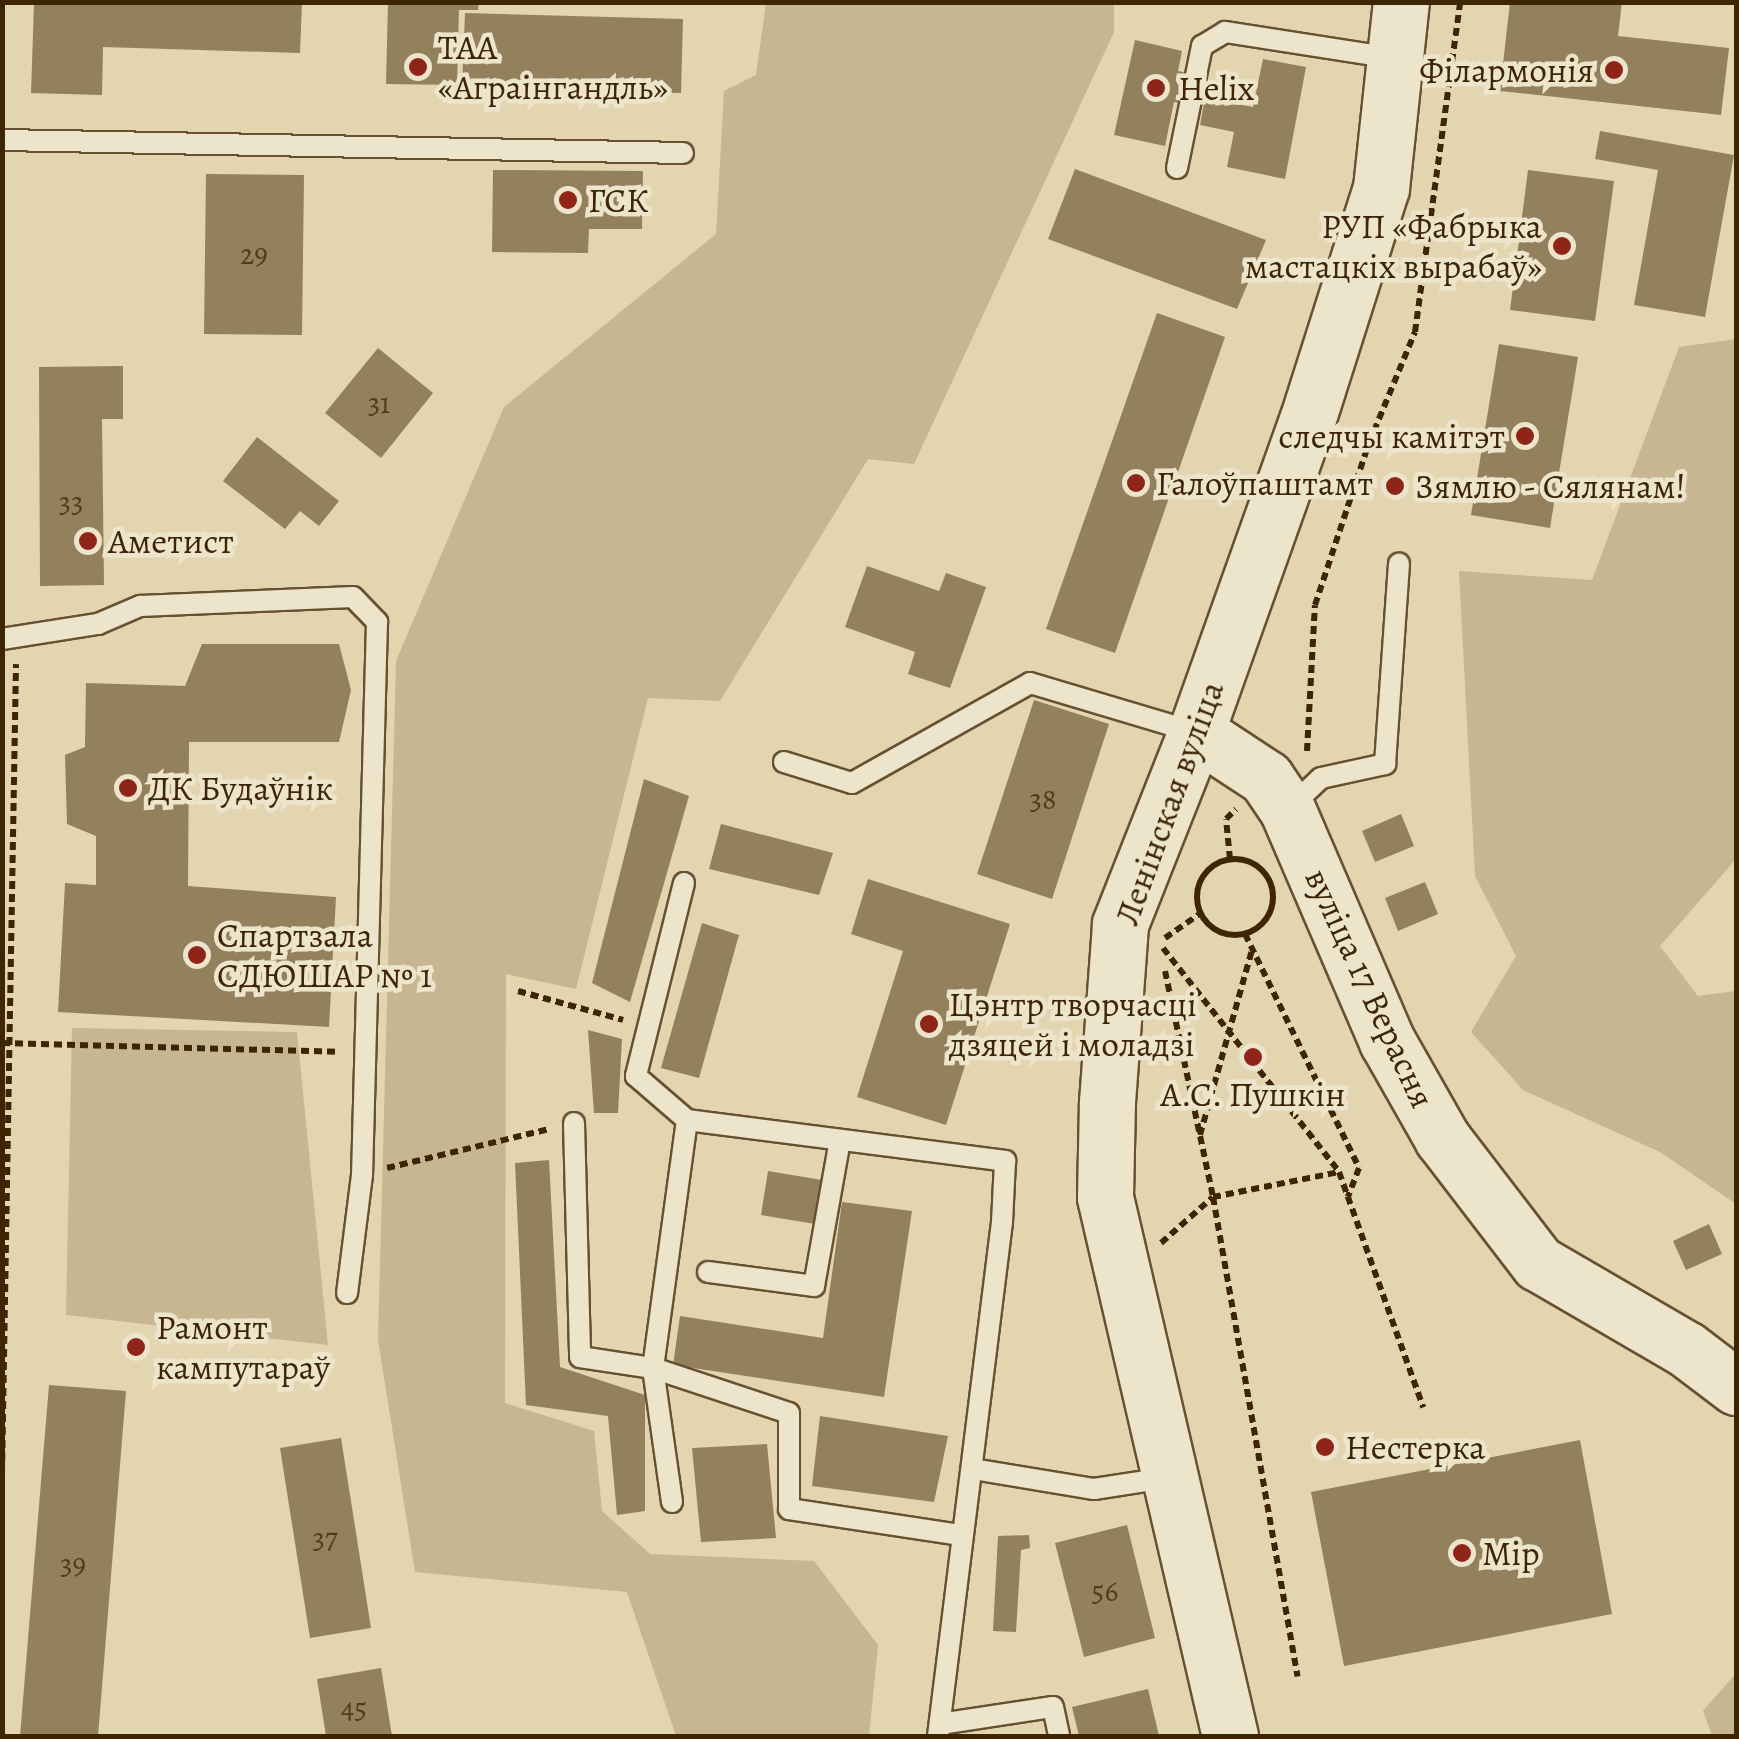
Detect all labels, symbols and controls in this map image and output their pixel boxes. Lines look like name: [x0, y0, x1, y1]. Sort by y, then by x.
place label: ТАА «Аграінгандль»: [438, 26, 668, 108]
place label: Філармонія: [1419, 49, 1594, 91]
marker: ТАА «Аграінгандль»: [407, 56, 429, 78]
marker: Філармонія: [1603, 59, 1625, 81]
place label: Helix: [1178, 67, 1254, 109]
marker: Helix: [1143, 75, 1169, 101]
place label: ГСК: [588, 179, 648, 221]
marker: ГСК: [557, 189, 579, 211]
place label: РУП «Фабрыка мастацкіх вырабаў»: [1245, 205, 1542, 287]
marker: РУП «Фабрыка мастацкіх вырабаў»: [1551, 235, 1573, 257]
house number: 29: [240, 236, 268, 272]
house number: 31: [368, 385, 390, 421]
place label: следчы камітэт: [1278, 415, 1505, 457]
marker: следчы камітэт: [1514, 425, 1536, 447]
place label: Галоўпаштамт: [1156, 462, 1373, 504]
place label: Зямлю - Сялянам!: [1415, 465, 1687, 507]
marker: Галоўпаштамт: [1125, 472, 1147, 494]
marker: Зямлю - Сялянам!: [1384, 475, 1406, 497]
house number: 33: [59, 484, 83, 520]
place label: Аметист: [108, 520, 234, 562]
marker: Аметист: [77, 530, 99, 552]
street label: Ленінская вуліца: [1105, 675, 1233, 931]
place label: ДК Будаўнік: [148, 767, 333, 809]
marker: ДК Будаўнік: [117, 777, 139, 799]
house number: 38: [1029, 781, 1057, 817]
street label: вуліца 17 Верасня: [1296, 862, 1444, 1114]
place label: Спартзала СДЮШАР № 1: [217, 914, 432, 996]
marker: Спартзала СДЮШАР № 1: [186, 944, 208, 966]
place label: Цэнтр творчасці дзяцей і моладзі: [949, 983, 1197, 1065]
marker: Цэнтр творчасці дзяцей і моладзі: [918, 1013, 940, 1035]
marker: А.С. Пушкін: [1242, 1046, 1264, 1068]
place label: А.С. Пушкін: [1160, 1073, 1346, 1115]
place label: Рамонт кампутараў: [156, 1306, 330, 1388]
marker: Рамонт кампутараў: [125, 1336, 147, 1358]
place label: Нестерка: [1345, 1426, 1485, 1468]
marker: Нестерка: [1314, 1436, 1336, 1458]
house number: 37: [312, 1520, 338, 1556]
place label: Мір: [1482, 1532, 1540, 1574]
marker: Мір: [1451, 1542, 1473, 1564]
house number: 39: [60, 1546, 86, 1582]
house number: 56: [1092, 1573, 1118, 1609]
house number: 45: [341, 1690, 367, 1726]

